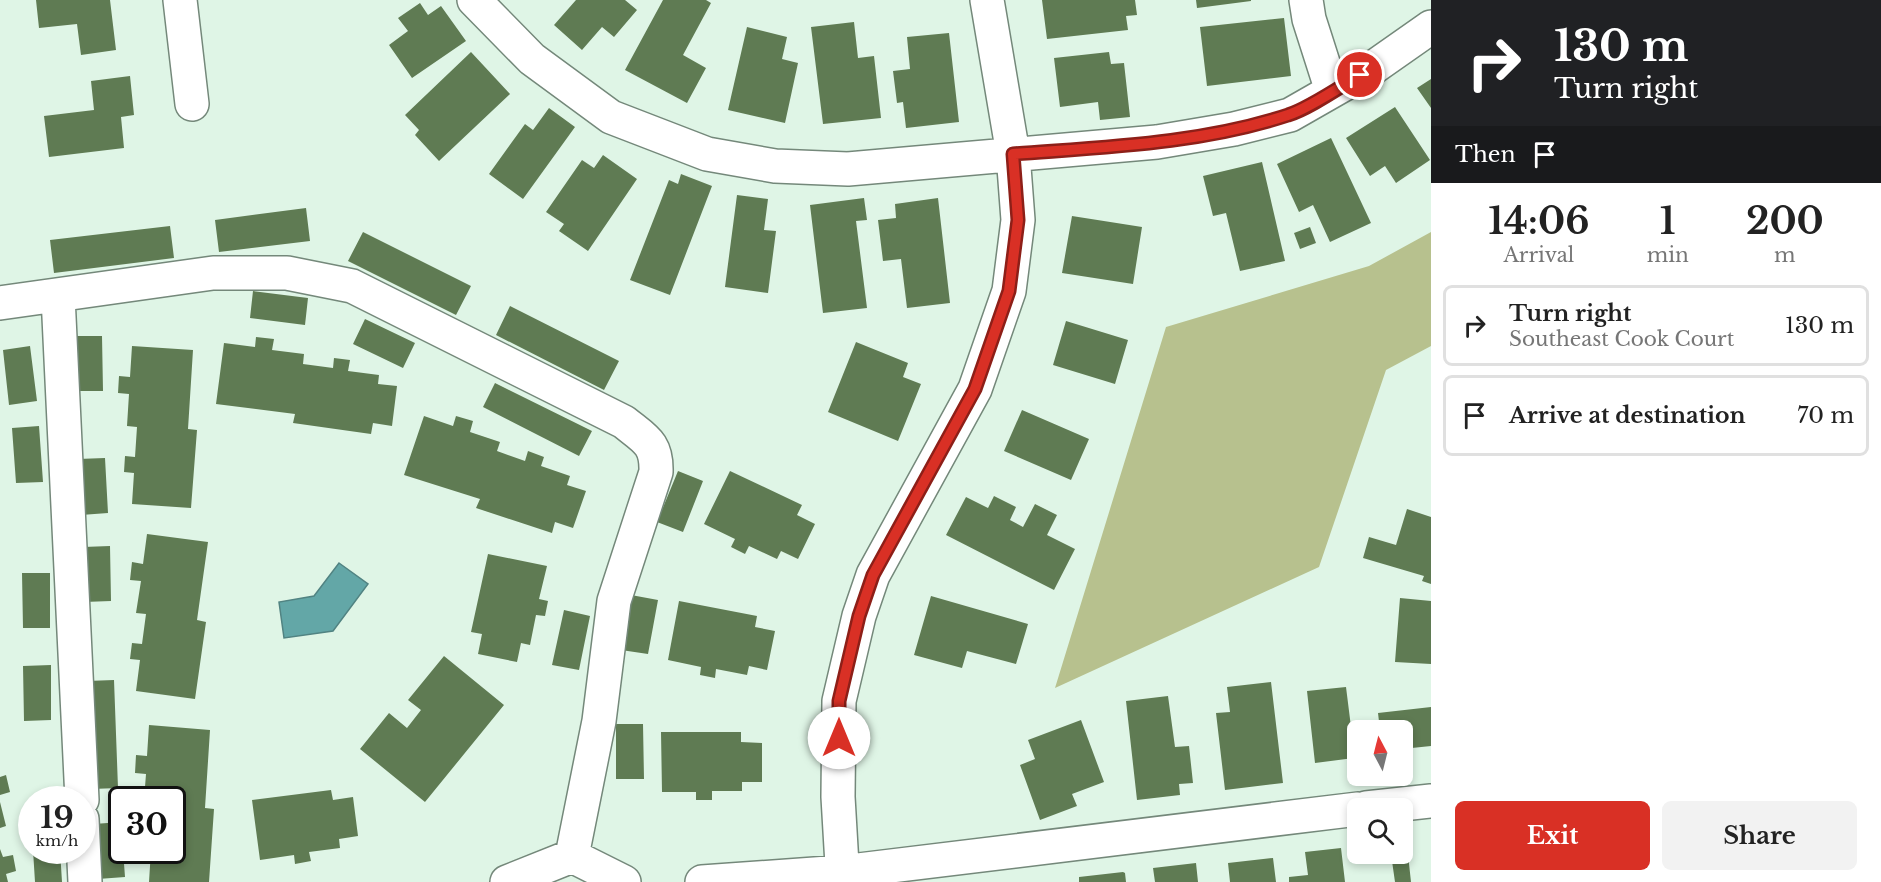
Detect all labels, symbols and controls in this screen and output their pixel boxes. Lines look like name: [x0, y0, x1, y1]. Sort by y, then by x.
text: 130 m: [1554, 20, 1688, 72]
icon: right: [1455, 24, 1533, 102]
pin: [1334, 49, 1385, 100]
icon: arrive: [1343, 58, 1376, 91]
text: Turn right: [1554, 72, 1698, 105]
icon: arrive: [1528, 138, 1561, 171]
text: Then: [1455, 141, 1516, 168]
text: 14:06: [1488, 199, 1589, 244]
text: 1: [1660, 199, 1676, 244]
text: 200: [1746, 199, 1824, 244]
text: Arrival: [1503, 243, 1574, 267]
text: min: [1647, 243, 1689, 267]
text: m: [1774, 243, 1796, 267]
text: Turn right: [1509, 300, 1631, 327]
icon: right: [1458, 309, 1491, 342]
text: 130 m: [1785, 312, 1854, 339]
text: Southeast Cook Court: [1509, 327, 1734, 351]
icon: arrive: [1458, 399, 1491, 432]
text: Arrive at destination: [1509, 402, 1746, 429]
text: 70 m: [1797, 402, 1854, 429]
position arrow: [807, 706, 871, 770]
north arrow: [1347, 720, 1413, 786]
map controls: [1347, 720, 1413, 864]
speed limit sign: 30: [108, 786, 186, 864]
button: search: [1347, 798, 1413, 864]
text: 19: [40, 799, 74, 836]
button: Exit: [1455, 801, 1650, 870]
button: Share: [1662, 801, 1857, 870]
text: km/h: [36, 831, 78, 850]

